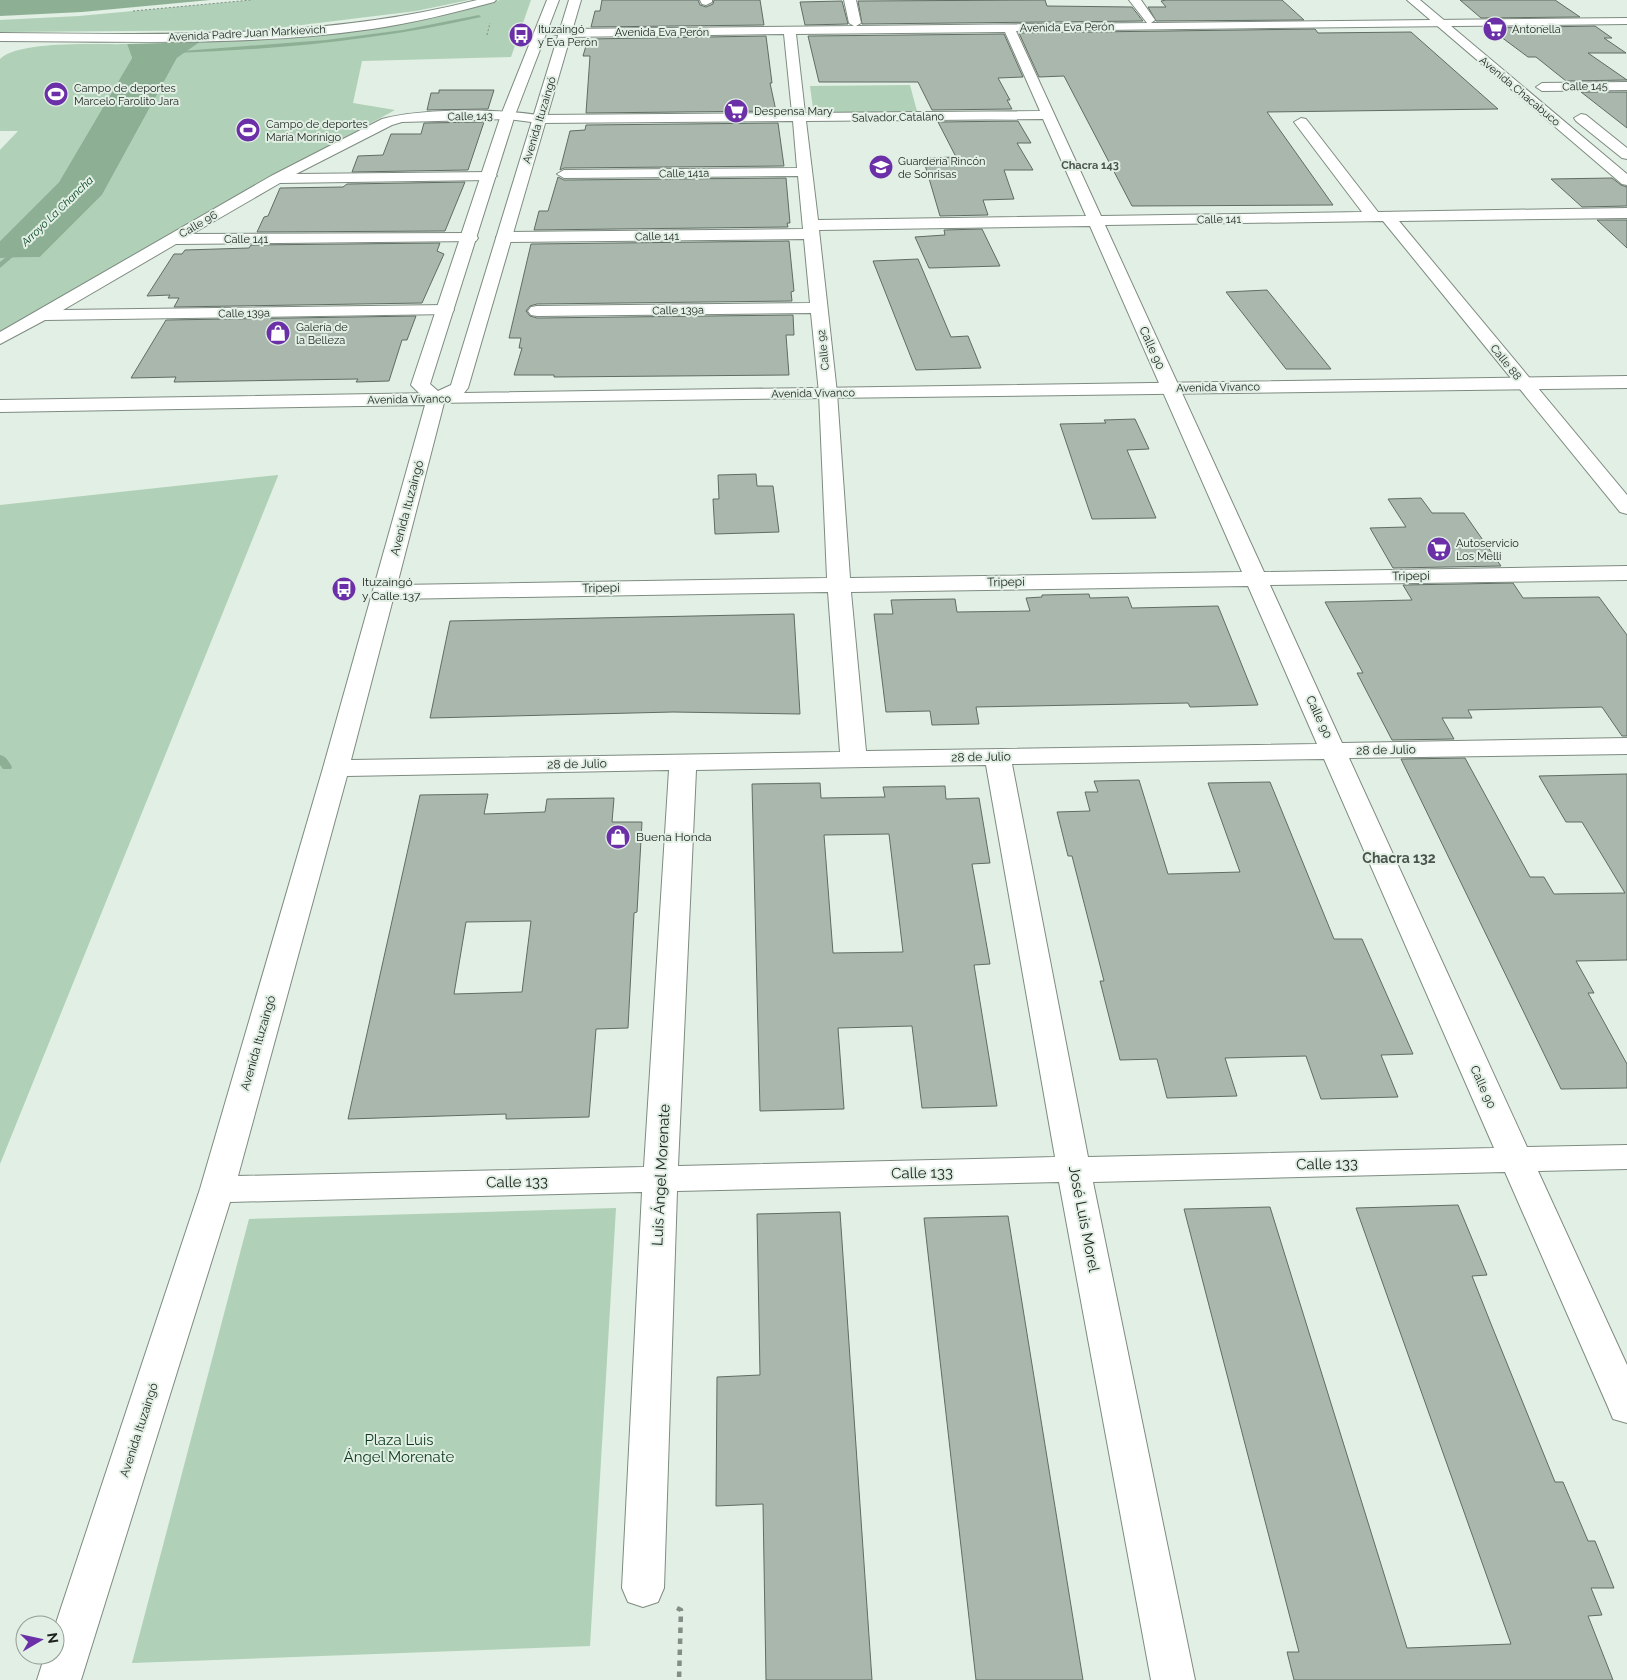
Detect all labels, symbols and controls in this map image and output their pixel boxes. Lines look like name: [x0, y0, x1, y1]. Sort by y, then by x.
supermarket icon: Antonella: [1482, 16, 1508, 42]
street label: Avenida Eva Perón: [1020, 20, 1114, 35]
bus stop icon: Ituzaingó y Eva Perón: [508, 22, 534, 48]
street label: Avenida Padre Juan Markievich: [168, 23, 326, 44]
place label: Ituzaingó y Eva Perón: [538, 23, 597, 49]
place label: Antonella: [1512, 23, 1561, 36]
street label: Avenida Eva Perón: [615, 26, 709, 39]
street label: Avenida Chacabuco: [1477, 54, 1563, 129]
street label: Avenida Ituzaingó: [520, 75, 559, 165]
street label: Calle 145: [1562, 80, 1608, 93]
sports icon: Campo de deportes Marcelo Farolito Jara: [43, 81, 69, 107]
place label: Campo de deportes Marcelo Farolito Jara: [74, 82, 179, 108]
supermarket icon: Despensa Mary: [723, 98, 749, 124]
place label: Despensa Mary: [754, 105, 833, 118]
street label: Calle 143: [447, 110, 493, 123]
street label: Salvador Catalano: [852, 110, 945, 125]
sports icon: Campo de deportes María Morínigo: [235, 117, 261, 143]
place label: Campo de deportes María Morínigo: [266, 118, 368, 144]
school or university icon: Guardería Rincón de Sonrisas: [868, 154, 894, 180]
place label: Guardería Rincón de Sonrisas: [898, 155, 985, 181]
district label: Chacra 143: [1061, 159, 1119, 172]
street label: Calle 141a: [659, 167, 709, 180]
water label: Arroyo La Chancha: [18, 173, 96, 250]
street label: Calle 96: [177, 208, 220, 241]
street label: Calle 141: [1197, 213, 1242, 226]
street label: Calle 141: [635, 230, 680, 243]
street label: Calle 141: [224, 233, 268, 246]
street label: Calle 139a: [652, 304, 704, 317]
street label: Calle 139a: [218, 307, 270, 320]
shop icon: Galería de la Belleza: [265, 320, 291, 346]
place label: Galería de la Belleza: [296, 321, 348, 347]
street label: Calle 90: [1136, 324, 1168, 372]
street label: Calle 92: [815, 329, 832, 371]
street label: Calle 88: [1487, 342, 1524, 383]
street label: Avenida Vivanco: [1176, 380, 1260, 395]
street label: Avenida Vivanco: [771, 386, 855, 401]
street label: Avenida Vivanco: [367, 392, 451, 407]
street label: Avenida Ituzaingó: [388, 459, 426, 557]
supermarket icon: Autoservicio Los Melli: [1426, 536, 1452, 562]
place label: Autoservicio Los Melli: [1456, 537, 1519, 563]
street label: Tripepi: [1392, 569, 1430, 583]
place label: Ituzaingó y Calle 137: [362, 575, 421, 603]
street label: Tripepi: [987, 575, 1025, 589]
bus stop icon: Ituzaingó y Calle 137: [331, 576, 357, 602]
street label: Tripepi: [582, 581, 620, 595]
street label: Calle 90: [1303, 693, 1335, 741]
street label: 28 de Julio: [1356, 742, 1416, 758]
street label: 28 de Julio: [951, 749, 1011, 765]
street label: 28 de Julio: [547, 756, 607, 772]
shop icon: Buena Honda: [605, 824, 631, 850]
place label: Buena Honda: [636, 830, 712, 844]
district label: Chacra 132: [1362, 850, 1436, 866]
street label: Avenida Ituzaingó: [238, 994, 278, 1092]
street label: Calle 90: [1467, 1063, 1499, 1111]
street label: Luis Ángel Morenate: [648, 1103, 674, 1247]
street label: Calle 133: [1296, 1154, 1358, 1174]
street label: Calle 133: [891, 1163, 953, 1183]
street label: José Luis Morel: [1065, 1164, 1103, 1274]
street label: Calle 133: [486, 1172, 548, 1192]
street label: Avenida Ituzaingó: [117, 1381, 161, 1479]
park label: Plaza Luis Ángel Morenate: [344, 1431, 455, 1466]
north arrow: [15, 1615, 65, 1665]
text: N: [44, 1631, 62, 1644]

